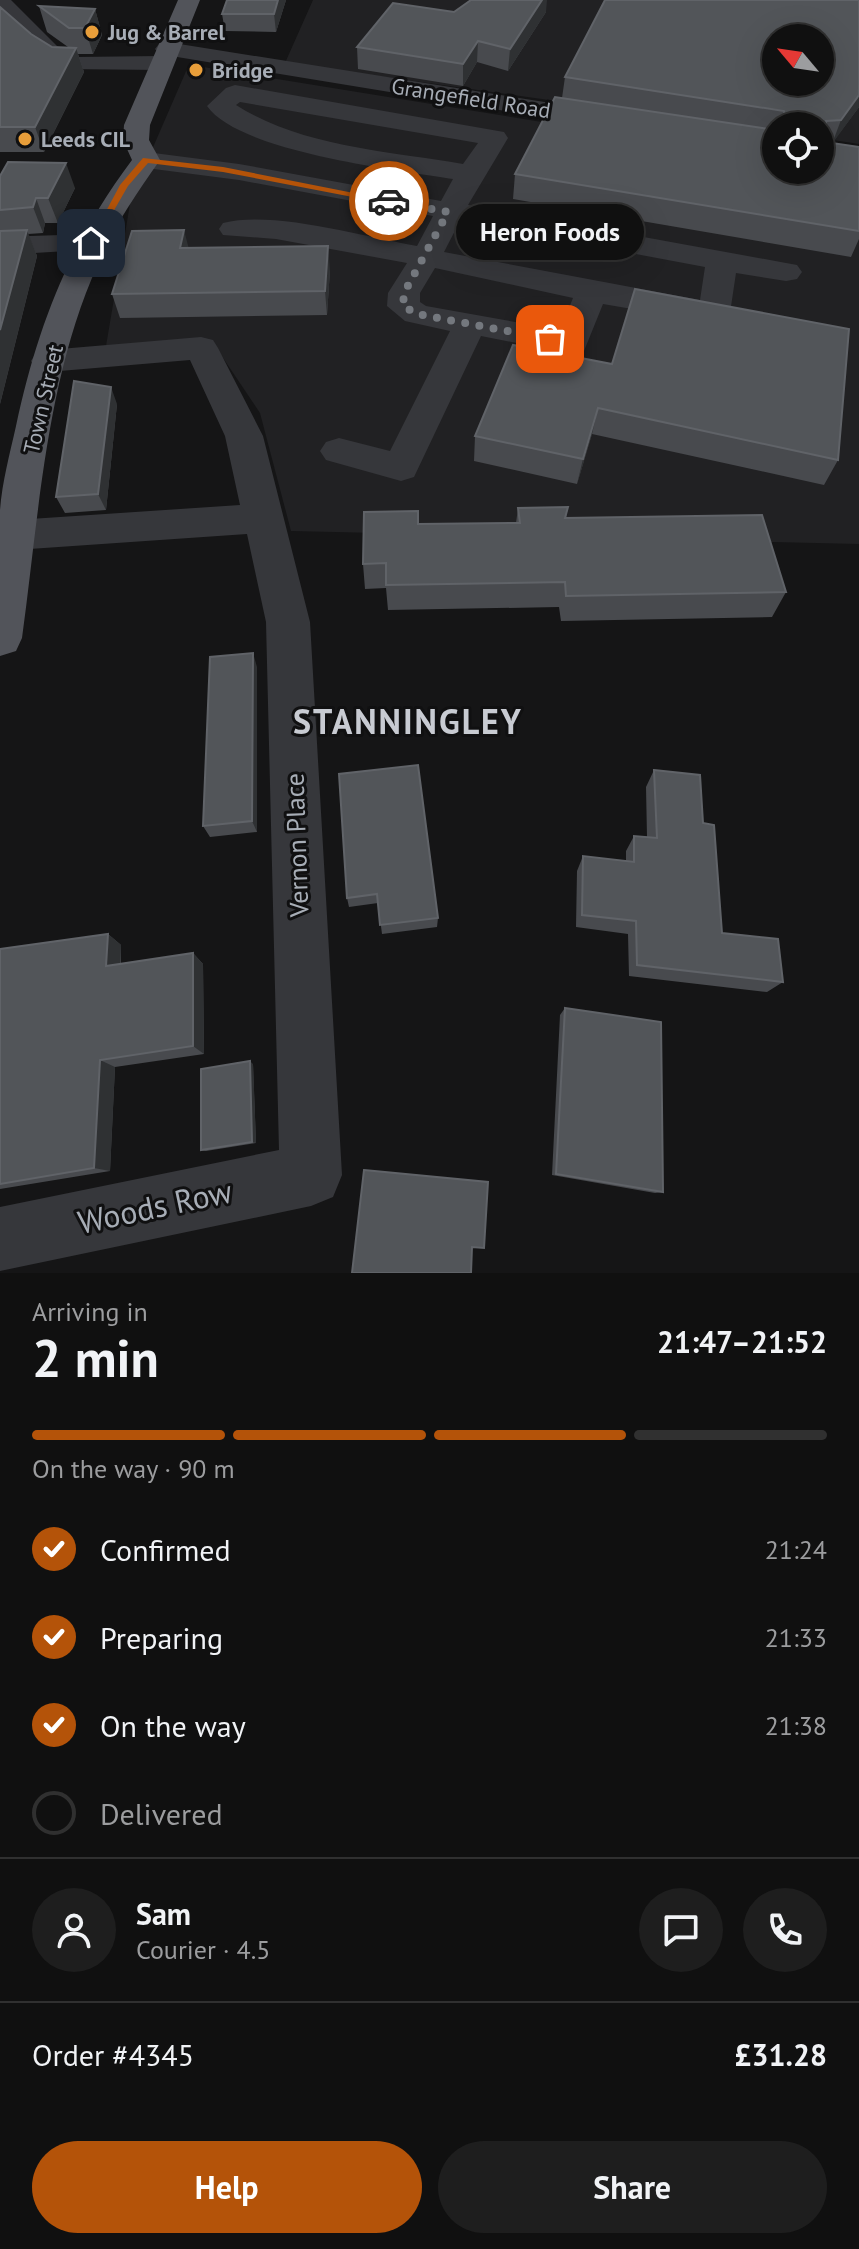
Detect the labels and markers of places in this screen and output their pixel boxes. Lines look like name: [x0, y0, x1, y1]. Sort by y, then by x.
place label: Jug & Barrel: [107, 18, 226, 46]
marker: Jug & Barrel: [83, 23, 101, 41]
place label: Bridge: [212, 56, 273, 84]
marker: Bridge: [187, 61, 205, 79]
place label: Leeds CIL: [41, 125, 131, 153]
marker: Leeds CIL: [16, 130, 34, 148]
callout: Heron Foods: [456, 203, 644, 259]
pin: [57, 209, 125, 277]
pin: [516, 305, 584, 373]

